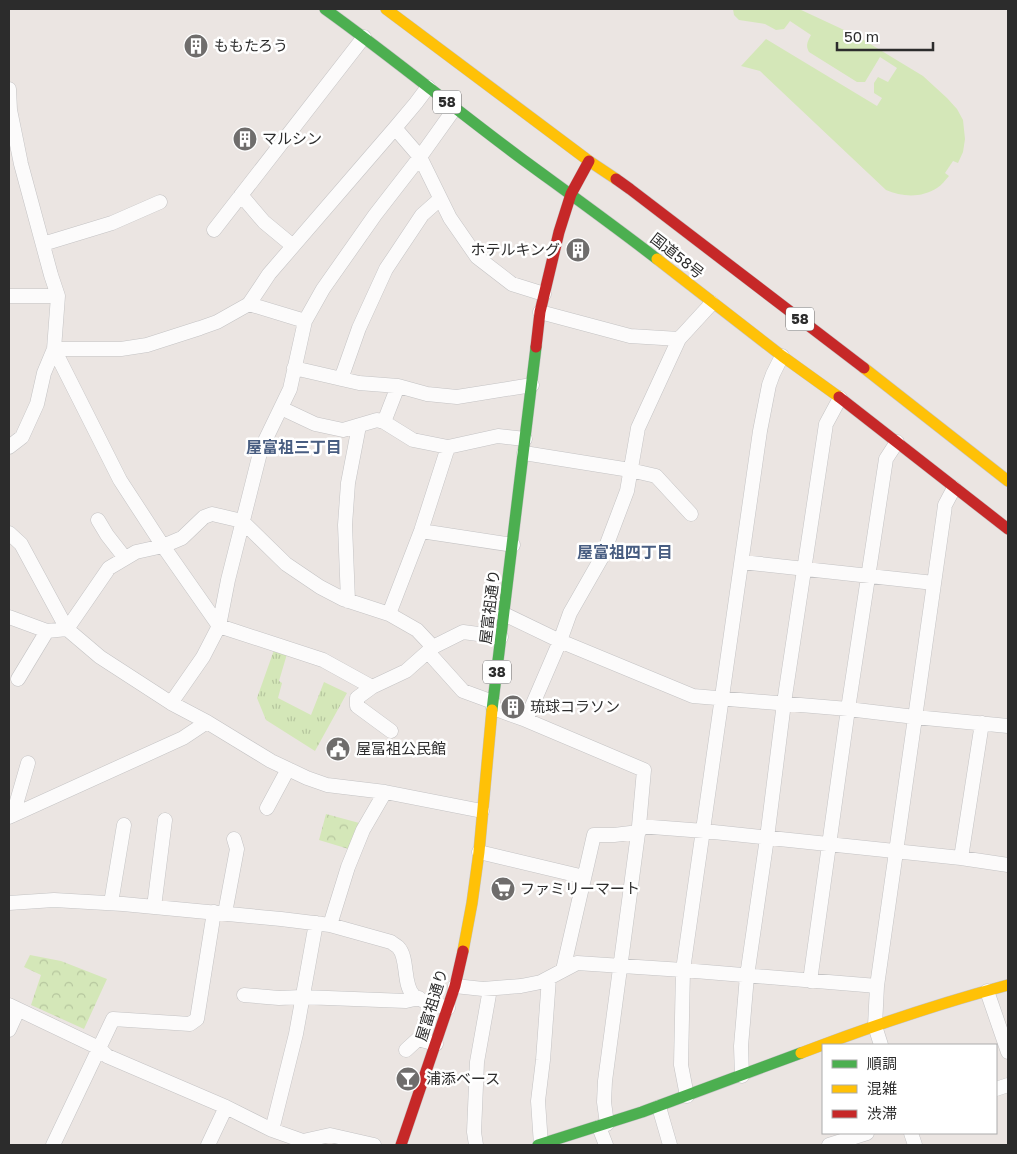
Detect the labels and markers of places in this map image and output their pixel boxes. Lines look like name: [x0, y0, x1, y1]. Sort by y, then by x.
building icon: ももたろう: [183, 33, 209, 59]
place label: ももたろう: [214, 36, 288, 54]
building icon: マルシン: [232, 126, 258, 152]
place label: マルシン: [262, 129, 322, 147]
building icon: ホテルキング: [565, 237, 591, 263]
place label: ホテルキング: [470, 240, 560, 258]
building icon: 琉球コラソン: [500, 694, 526, 720]
place label: 琉球コラソン: [530, 697, 620, 715]
public building icon: 屋冨祖公民館: [325, 736, 351, 762]
place label: 屋冨祖公民館: [356, 739, 446, 757]
supermarket icon: ファミリーマート: [490, 876, 516, 902]
place label: ファミリーマート: [520, 879, 640, 897]
bar icon: 浦添ベース: [395, 1066, 421, 1092]
place label: 浦添ベース: [426, 1069, 500, 1087]

